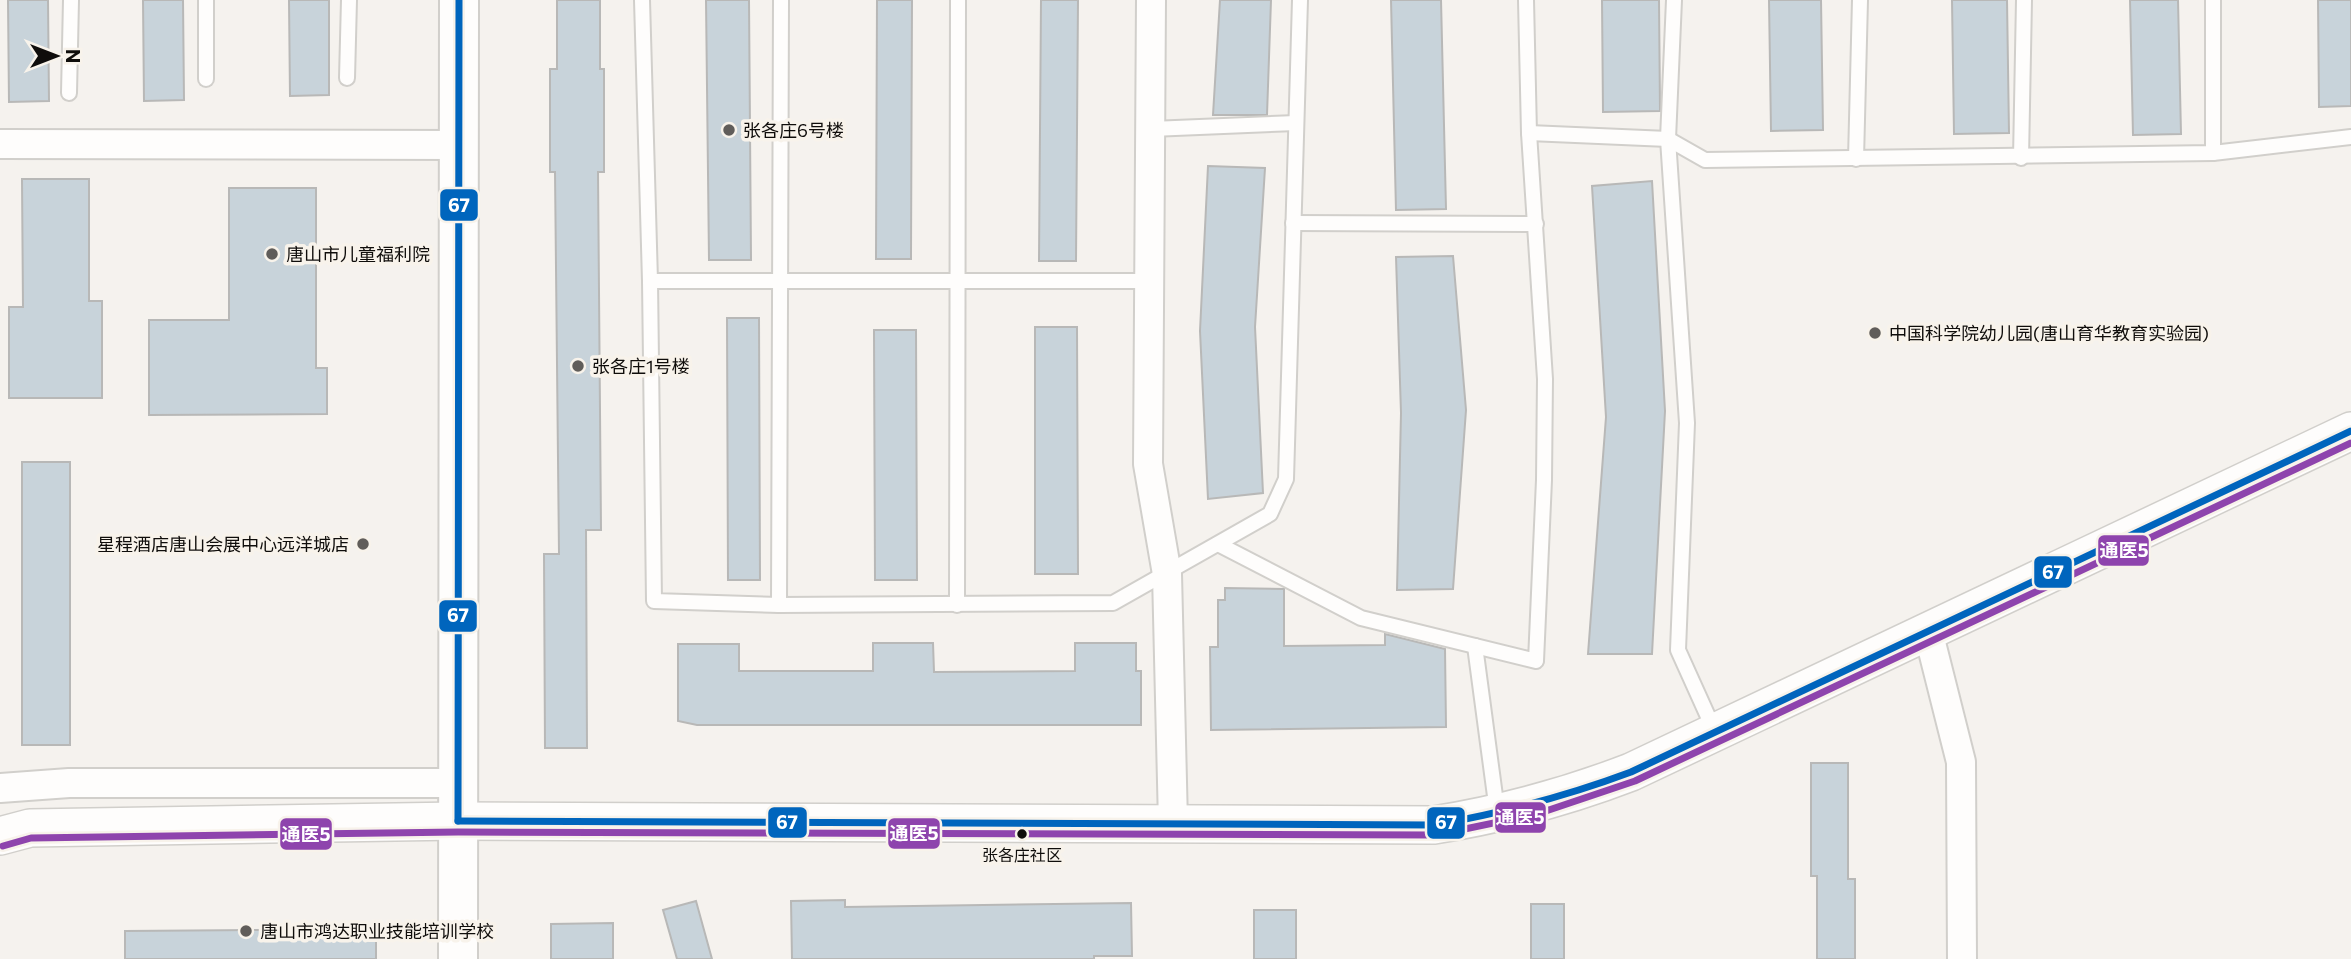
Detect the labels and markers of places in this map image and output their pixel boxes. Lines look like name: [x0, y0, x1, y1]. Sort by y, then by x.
place label: 张各庄6号楼: [743, 119, 844, 141]
marker: 张各庄6号楼: [721, 122, 737, 138]
place label: 唐山市儿童福利院: [286, 243, 430, 265]
marker: 唐山市儿童福利院: [264, 246, 280, 262]
place label: 中国科学院幼儿园(唐山育华教育实验园): [1889, 322, 2209, 344]
marker: 中国科学院幼儿园(唐山育华教育实验园): [1867, 325, 1883, 341]
place label: 张各庄1号楼: [592, 355, 690, 377]
marker: 张各庄1号楼: [570, 358, 586, 374]
place label: 星程酒店唐山会展中心远洋城店: [97, 533, 349, 555]
marker: 星程酒店唐山会展中心远洋城店: [355, 536, 371, 552]
marker: 张各庄社区: [1015, 827, 1029, 841]
place label: 张各庄社区: [982, 845, 1062, 864]
place label: 唐山市鸿达职业技能培训学校: [260, 920, 494, 942]
marker: 唐山市鸿达职业技能培训学校: [238, 923, 254, 939]

